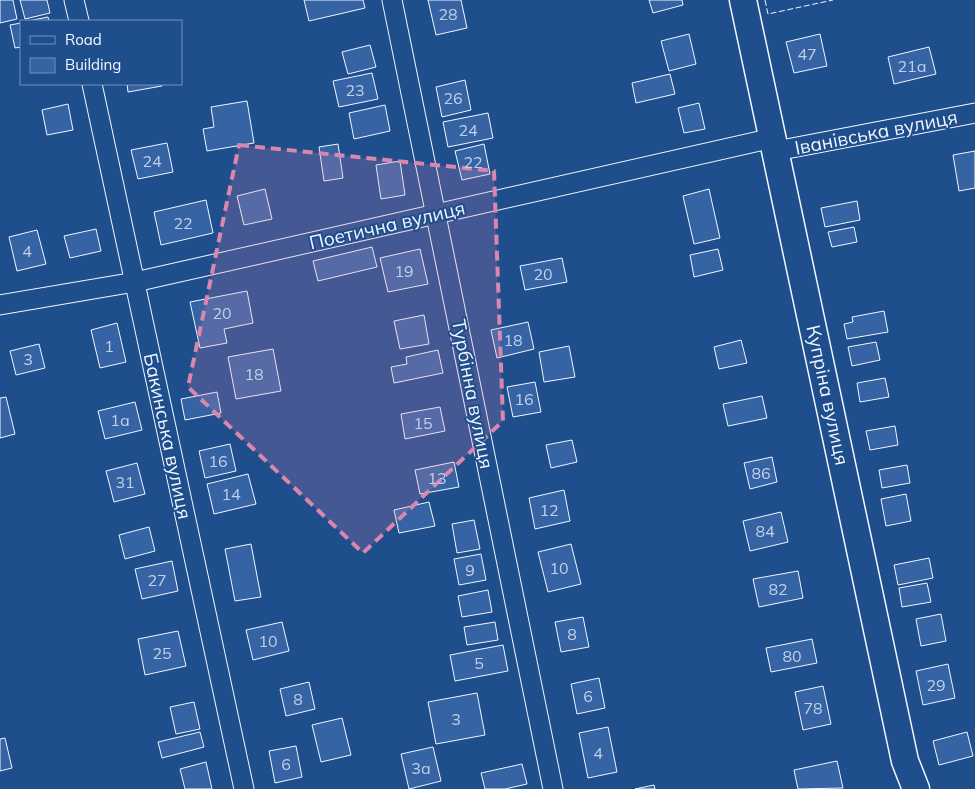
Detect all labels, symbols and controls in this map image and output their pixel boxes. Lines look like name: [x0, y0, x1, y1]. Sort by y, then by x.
house number: 28: [438, 4, 458, 24]
legend: [20, 20, 182, 85]
text: Road: [65, 30, 102, 49]
house number: 47: [797, 44, 817, 64]
text: Building: [65, 55, 121, 74]
house number: 21а: [898, 56, 926, 76]
house number: 23: [345, 80, 365, 100]
house number: 26: [443, 88, 463, 108]
street label: Іванівська вулиця: [793, 104, 959, 160]
house number: 24: [458, 120, 478, 140]
house number: 24: [142, 151, 162, 171]
house number: 22: [463, 152, 483, 172]
street label: Поетична вулиця: [307, 195, 467, 255]
house number: 22: [173, 213, 193, 233]
house number: 4: [22, 241, 32, 261]
house number: 19: [394, 261, 414, 281]
house number: 20: [533, 264, 553, 284]
house number: 20: [212, 303, 232, 323]
street label: Турбінна вулиця: [447, 317, 499, 471]
street label: Купріна вулиця: [801, 323, 855, 467]
house number: 18: [503, 330, 523, 350]
house number: 1: [104, 336, 114, 356]
house number: 3: [23, 349, 33, 369]
street label: Бакинська вулиця: [139, 351, 197, 521]
house number: 18: [244, 364, 264, 384]
house number: 16: [514, 389, 534, 409]
house number: 1а: [110, 410, 130, 430]
house number: 15: [413, 413, 433, 433]
house number: 16: [208, 451, 228, 471]
house number: 86: [751, 463, 771, 483]
house number: 13: [427, 468, 447, 488]
house number: 31: [115, 472, 135, 492]
house number: 14: [221, 484, 241, 504]
house number: 12: [539, 500, 559, 520]
house number: 84: [755, 521, 775, 541]
house number: 10: [549, 558, 569, 578]
house number: 9: [465, 560, 475, 580]
house number: 27: [147, 570, 167, 590]
house number: 82: [768, 579, 788, 599]
house number: 8: [567, 624, 577, 644]
house number: 10: [258, 631, 278, 651]
house number: 25: [152, 643, 172, 663]
house number: 80: [782, 646, 802, 666]
house number: 5: [474, 653, 484, 673]
house number: 29: [926, 675, 946, 695]
house number: 6: [583, 686, 593, 706]
house number: 8: [293, 689, 303, 709]
house number: 78: [803, 698, 823, 718]
house number: 3: [451, 709, 461, 729]
house number: 4: [593, 743, 603, 763]
house number: 6: [281, 754, 291, 774]
house number: 3а: [411, 758, 431, 778]

